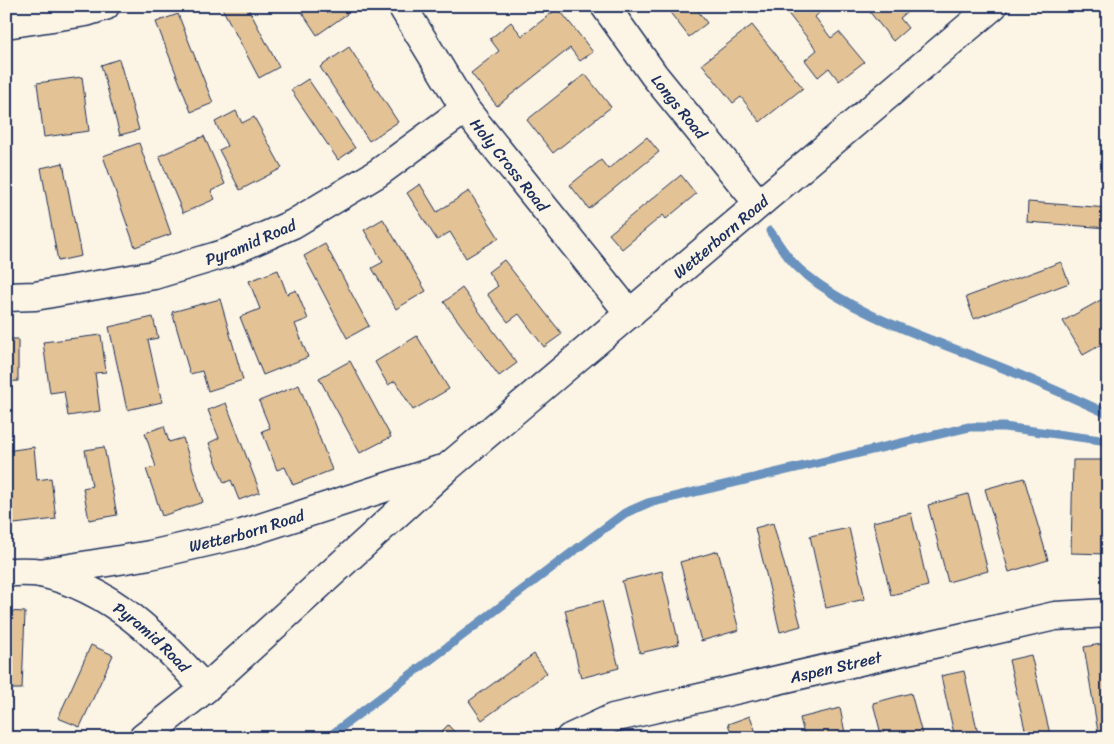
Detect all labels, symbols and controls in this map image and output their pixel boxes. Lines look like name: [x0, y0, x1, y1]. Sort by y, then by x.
street label: Longs Road: [643, 67, 716, 147]
street label: Holy Cross Road: [462, 111, 557, 220]
street label: Wetterborn Road: [666, 187, 777, 286]
street label: Pyramid Road: [202, 210, 302, 274]
street label: Wetterborn Road: [186, 500, 310, 561]
street label: Pyramid Road: [107, 594, 199, 681]
street label: Aspen Street: [786, 642, 885, 692]

